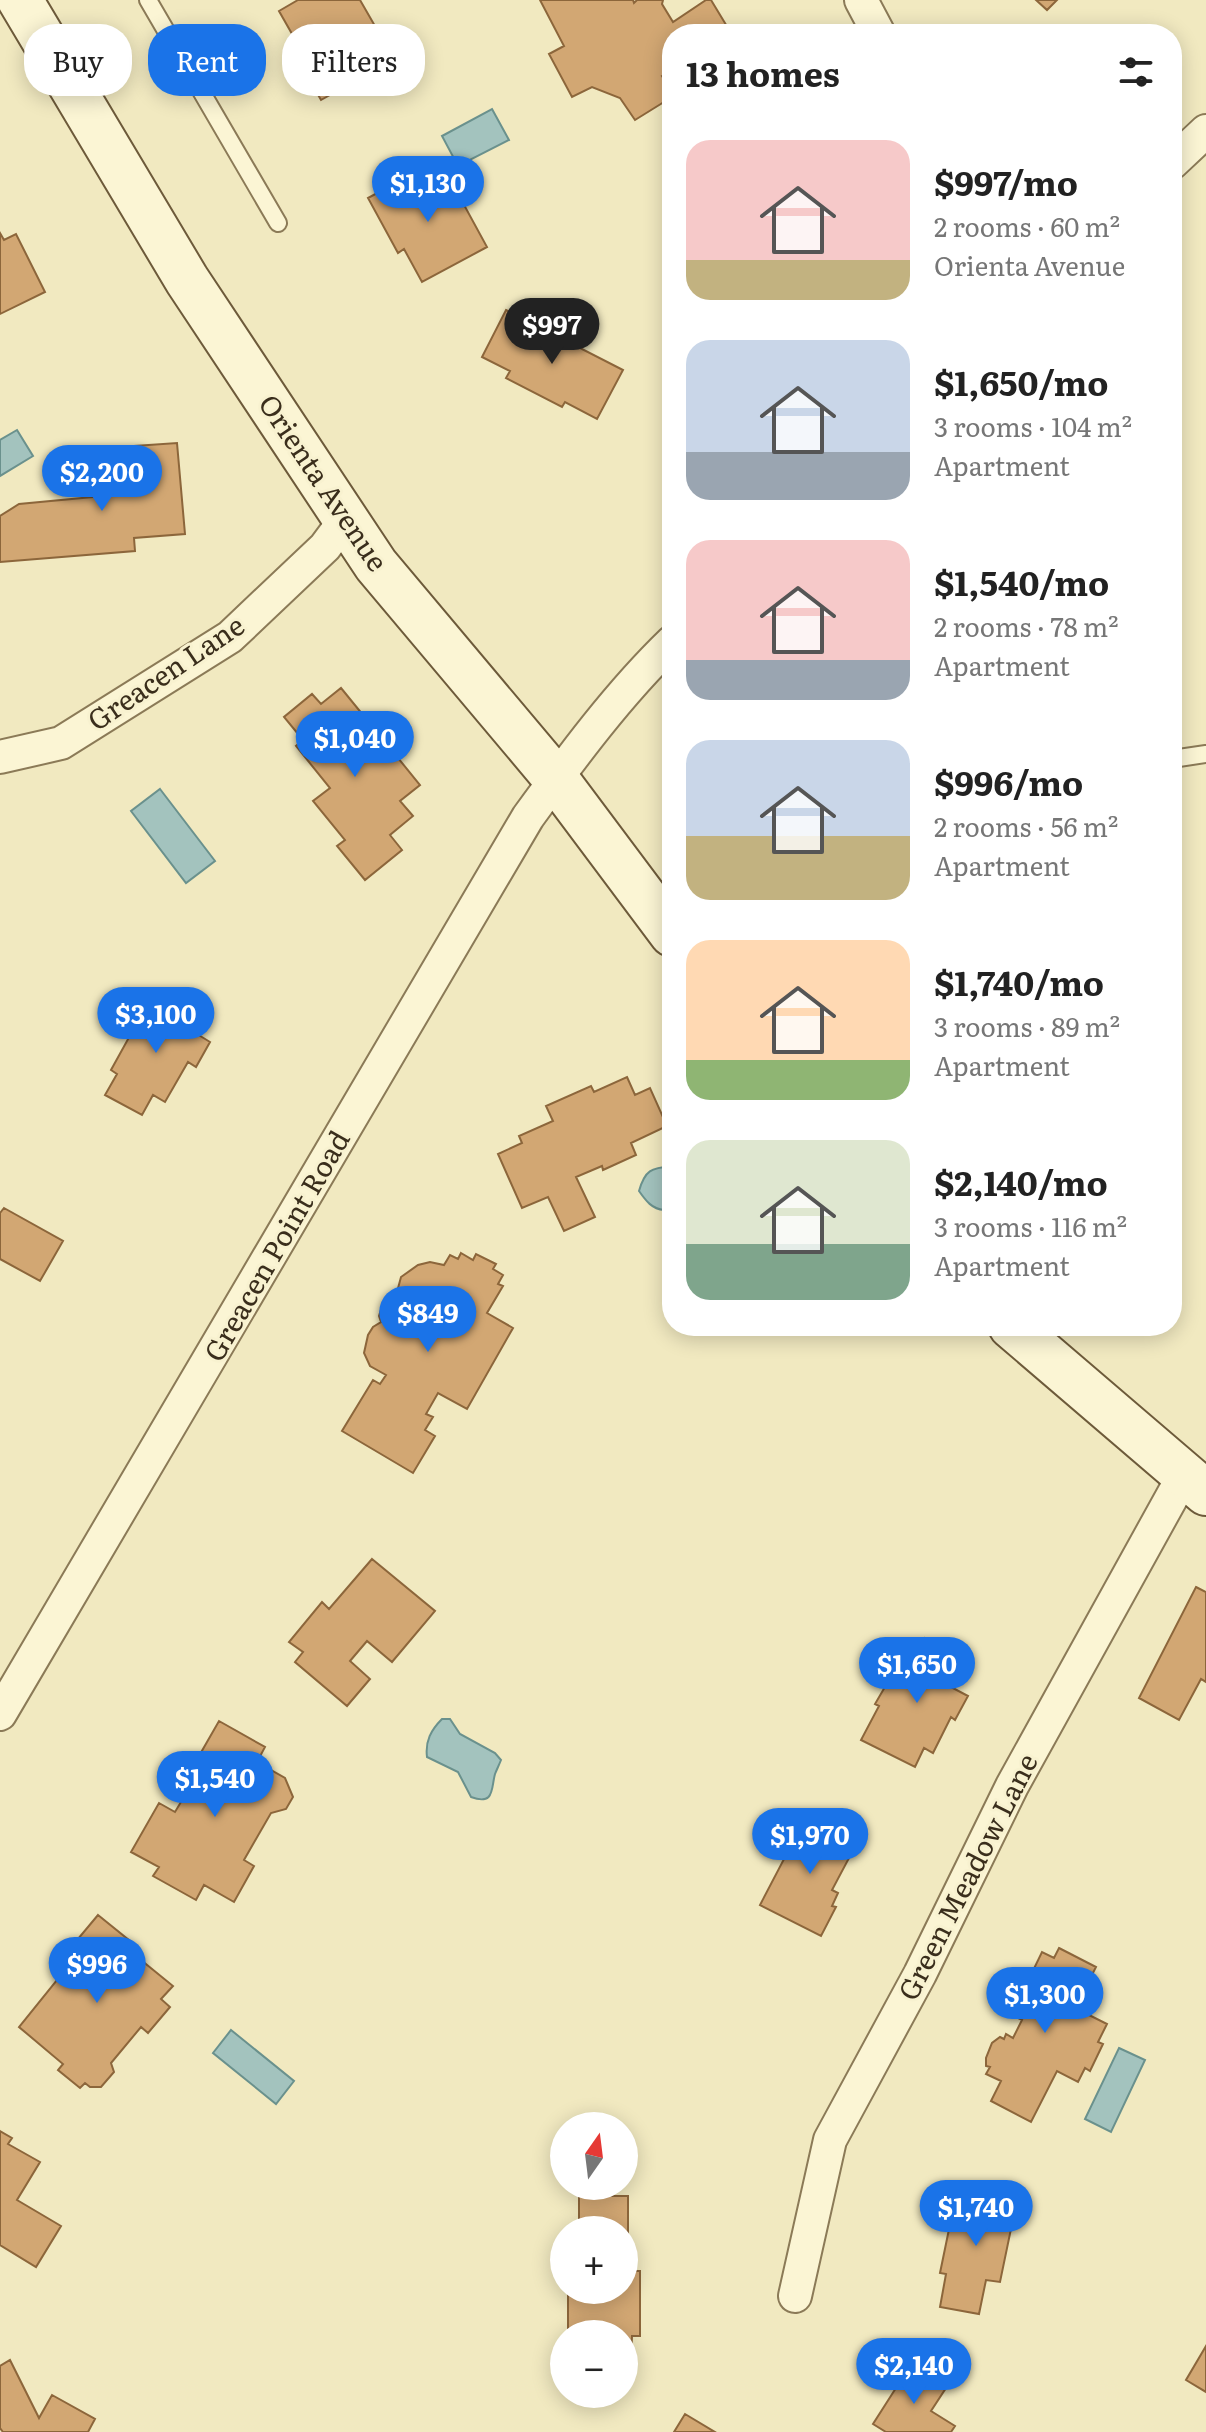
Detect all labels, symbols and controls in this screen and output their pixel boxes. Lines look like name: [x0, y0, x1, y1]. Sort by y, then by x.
chip: Buy: [24, 24, 132, 96]
chip: Rent: [148, 24, 266, 96]
chip: Filters: [282, 24, 425, 96]
text: 13 homes: [686, 47, 840, 97]
icon: filters: [1114, 50, 1158, 94]
pin: $1,130: [363, 156, 493, 224]
text: $997/mo: [934, 156, 1078, 206]
text: $1,130: [390, 162, 466, 201]
icon: home: [750, 172, 846, 268]
text: 2 rooms · 60 m²: [934, 206, 1120, 245]
text: Orienta Avenue: [934, 245, 1125, 284]
pin: $997: [505, 298, 599, 366]
text: $997: [522, 304, 582, 343]
text: $1,650/mo: [934, 356, 1108, 406]
icon: home: [750, 372, 846, 468]
street label: Orienta Avenue: [250, 385, 400, 579]
text: 3 rooms · 104 m²: [934, 406, 1132, 445]
pin: $2,200: [37, 445, 167, 513]
text: Apartment: [934, 445, 1070, 484]
text: $2,200: [60, 451, 144, 490]
text: $1,540/mo: [934, 556, 1109, 606]
icon: home: [750, 572, 846, 668]
street label: Greacen Lane: [78, 603, 252, 739]
text: 2 rooms · 78 m²: [934, 606, 1119, 645]
text: Apartment: [934, 645, 1070, 684]
pin: $1,040: [290, 711, 420, 779]
text: $1,040: [314, 717, 396, 756]
text: $996/mo: [934, 756, 1083, 806]
icon: home: [750, 772, 846, 868]
text: 2 rooms · 56 m²: [934, 806, 1118, 845]
text: Apartment: [934, 845, 1070, 884]
text: $1,740/mo: [934, 956, 1104, 1006]
icon: home: [750, 972, 846, 1068]
pin: $3,100: [91, 987, 221, 1055]
text: $3,100: [115, 993, 197, 1032]
text: 3 rooms · 89 m²: [934, 1006, 1120, 1045]
text: Apartment: [934, 1045, 1070, 1084]
street label: Greacen Point Road: [192, 1122, 359, 1368]
text: $2,140/mo: [934, 1156, 1108, 1206]
icon: home: [750, 1172, 846, 1268]
text: 3 rooms · 116 m²: [934, 1206, 1127, 1245]
text: Apartment: [934, 1245, 1070, 1284]
pin: $849: [381, 1286, 475, 1354]
text: $849: [397, 1292, 459, 1331]
pin: $1,650: [852, 1637, 982, 1705]
text: $1,650: [877, 1643, 957, 1682]
street label: Green Meadow Lane: [886, 1745, 1047, 2007]
pin: $1,540: [150, 1751, 280, 1819]
text: $1,540: [175, 1757, 255, 1796]
pin: $1,970: [745, 1808, 875, 1876]
text: $1,970: [770, 1814, 850, 1853]
pin: $996: [50, 1937, 144, 2005]
text: $996: [67, 1943, 127, 1982]
pin: $1,300: [980, 1967, 1110, 2035]
text: $1,300: [1004, 1973, 1086, 2012]
north arrow: [550, 2112, 638, 2200]
map controls: [550, 2112, 638, 2408]
pin: $1,740: [911, 2180, 1041, 2248]
text: $1,740: [938, 2186, 1014, 2225]
button: +: [550, 2216, 638, 2304]
button: −: [550, 2320, 638, 2408]
pin: $2,140: [849, 2338, 979, 2406]
text: $2,140: [874, 2344, 954, 2383]

